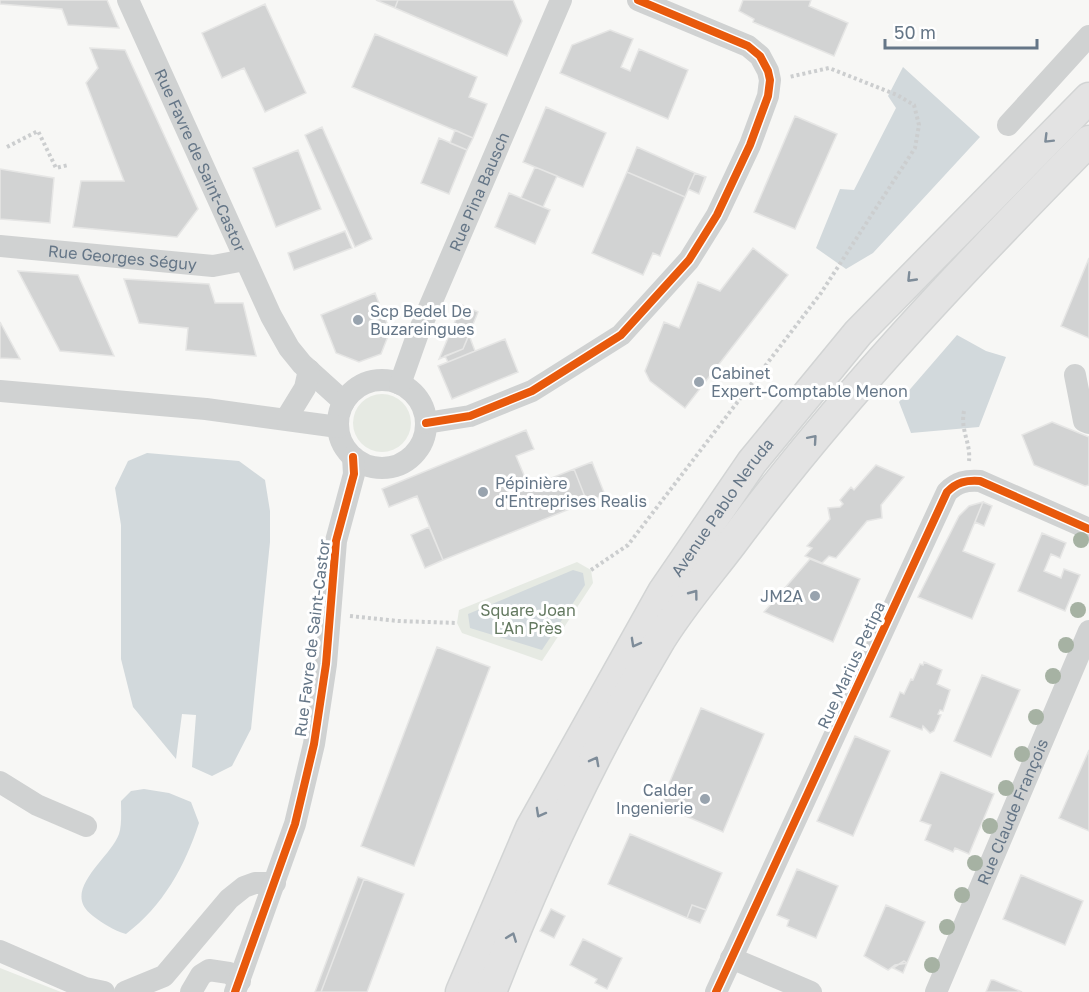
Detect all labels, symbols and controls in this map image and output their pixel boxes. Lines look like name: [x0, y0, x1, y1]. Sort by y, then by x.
scale bar: [885, 12, 1036, 50]
text: 50 m: [894, 21, 936, 43]
street label: Rue Favre de Saint-Castor: [150, 66, 251, 255]
street label: Rue Pina Bausch: [445, 129, 513, 254]
one-way arrow: [1044, 132, 1055, 143]
street label: Rue Georges Séguy: [47, 241, 198, 274]
one-way arrow: [907, 272, 918, 282]
place label: Scp Bedel De Buzareingues: [370, 301, 474, 339]
marker: Scp Bedel De Buzareingues: [351, 313, 365, 327]
place label: Cabinet Expert-Comptable Menon: [711, 363, 908, 401]
marker: Cabinet Expert-Comptable Menon: [692, 375, 706, 389]
street label: Avenue Pablo Neruda: [667, 434, 778, 580]
one-way arrow: [806, 435, 817, 446]
place label: Pépinière d'Entreprises Realis: [495, 473, 647, 511]
marker: Pépinière d'Entreprises Realis: [476, 485, 490, 499]
street label: Rue Favre de Saint-Castor: [290, 538, 334, 738]
place label: JM2A: [760, 586, 803, 606]
one-way arrow: [687, 589, 698, 600]
marker: JM2A: [808, 589, 822, 603]
street label: Rue Marius Petipa: [813, 598, 889, 732]
park label: Square Joan L'An Près: [480, 600, 576, 638]
one-way arrow: [631, 637, 642, 647]
street label: Rue Claude François: [973, 735, 1052, 888]
one-way arrow: [588, 757, 599, 767]
place label: Calder Ingenierie: [616, 780, 693, 818]
marker: Calder Ingenierie: [698, 792, 712, 806]
one-way arrow: [536, 807, 547, 818]
one-way arrow: [505, 933, 517, 944]

